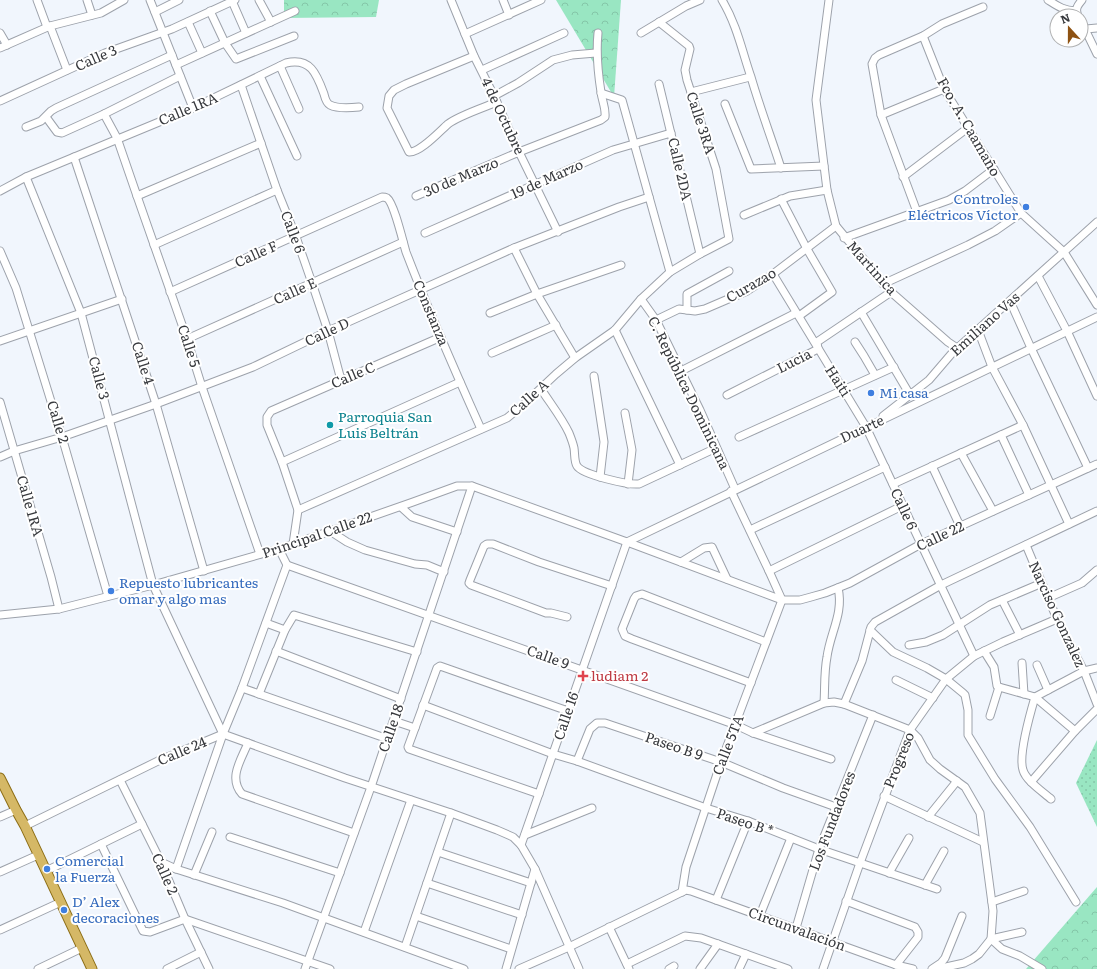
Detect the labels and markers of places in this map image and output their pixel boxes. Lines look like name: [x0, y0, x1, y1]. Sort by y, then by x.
place label: Controles Eléctricos Víctor: [908, 188, 1018, 224]
marker: Controles Eléctricos Víctor: [1021, 202, 1031, 212]
place label: Mi casa: [879, 382, 929, 402]
marker: Mi casa: [866, 388, 876, 398]
place label: Parroquia San Luis Beltrán: [338, 406, 432, 442]
marker: Parroquia San Luis Beltrán: [325, 420, 335, 430]
place label: Repuesto lubricantes omar y algo mas: [119, 572, 258, 608]
marker: Repuesto lubricantes omar y algo mas: [106, 586, 116, 596]
place label: ludiam 2: [591, 665, 648, 685]
marker: ludiam 2: [578, 671, 588, 681]
place label: Comercial la Fuerza: [55, 850, 124, 886]
marker: Comercial la Fuerza: [42, 864, 52, 874]
place label: D’ Alex decoraciones: [72, 891, 159, 927]
marker: D’ Alex decoraciones: [59, 905, 69, 915]

